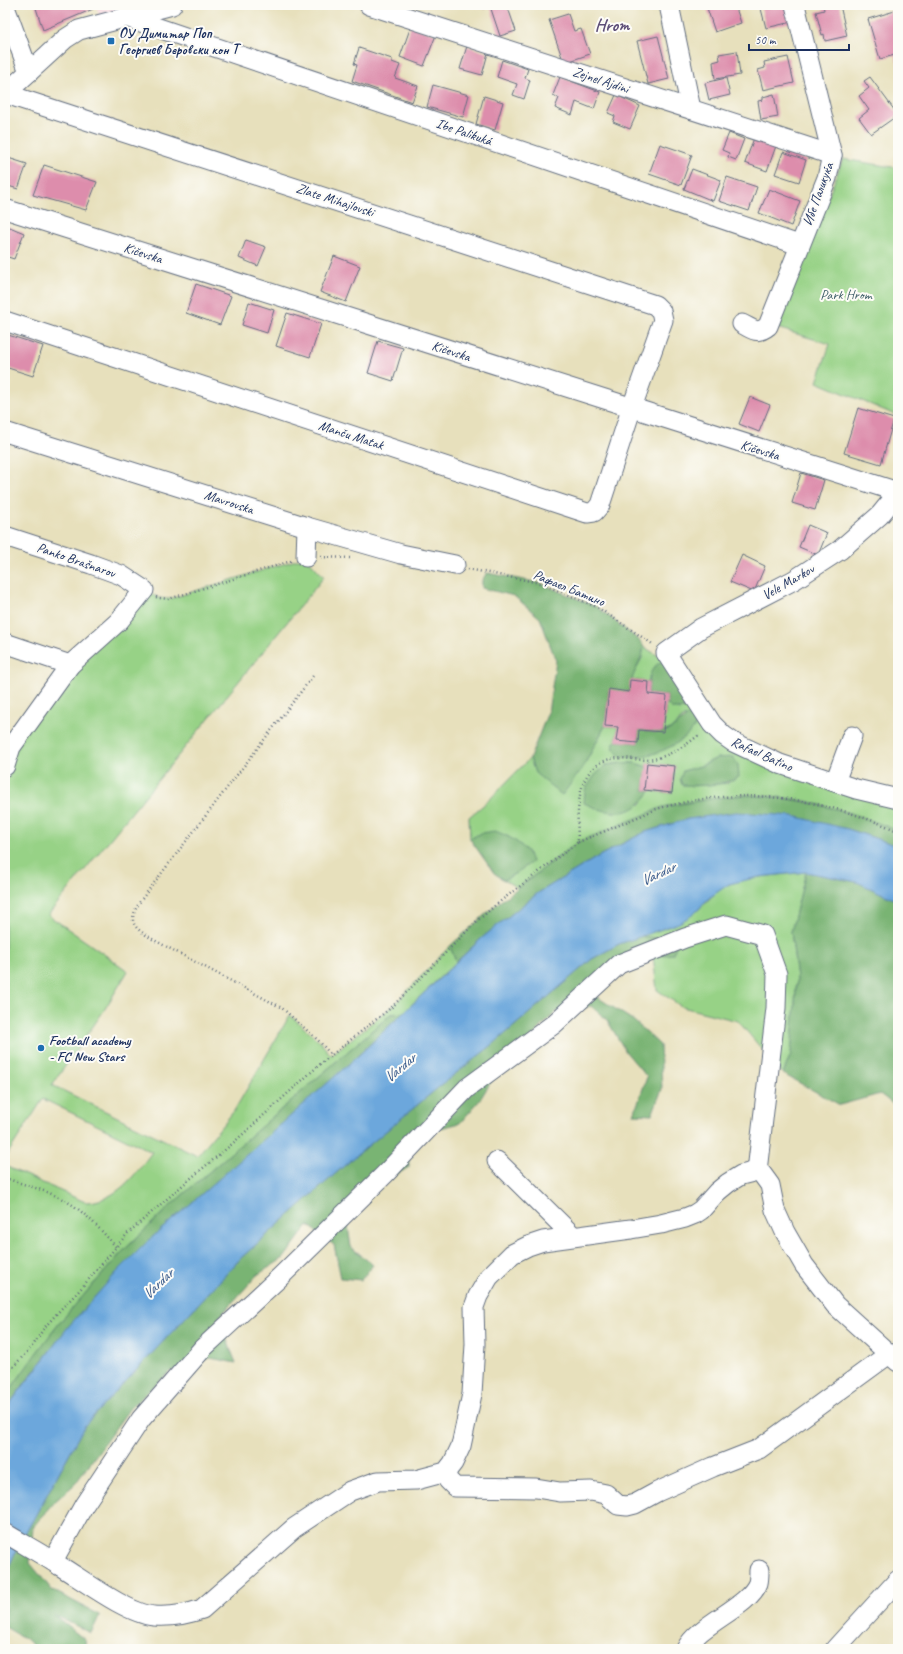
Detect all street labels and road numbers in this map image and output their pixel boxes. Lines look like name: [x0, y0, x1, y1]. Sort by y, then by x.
street label: Zejnel Ajdini: [571, 63, 633, 98]
street label: Ibe Palikuḱa: [434, 115, 495, 150]
street label: Ибе Паликуќа: [799, 159, 838, 228]
street label: Zlate Mihajlovski: [294, 179, 378, 221]
street label: Kičevska: [122, 239, 166, 268]
street label: Kičevska: [430, 337, 474, 366]
street label: Manču Matak: [316, 417, 386, 454]
street label: Kičevska: [739, 436, 783, 464]
street label: Mavrovska: [202, 486, 257, 518]
street label: Panko Brašnarov: [35, 539, 119, 582]
street label: Vele Markov: [759, 560, 818, 604]
street label: Рафаел Батино: [531, 566, 608, 610]
street label: Rafael Batino: [729, 733, 796, 775]

